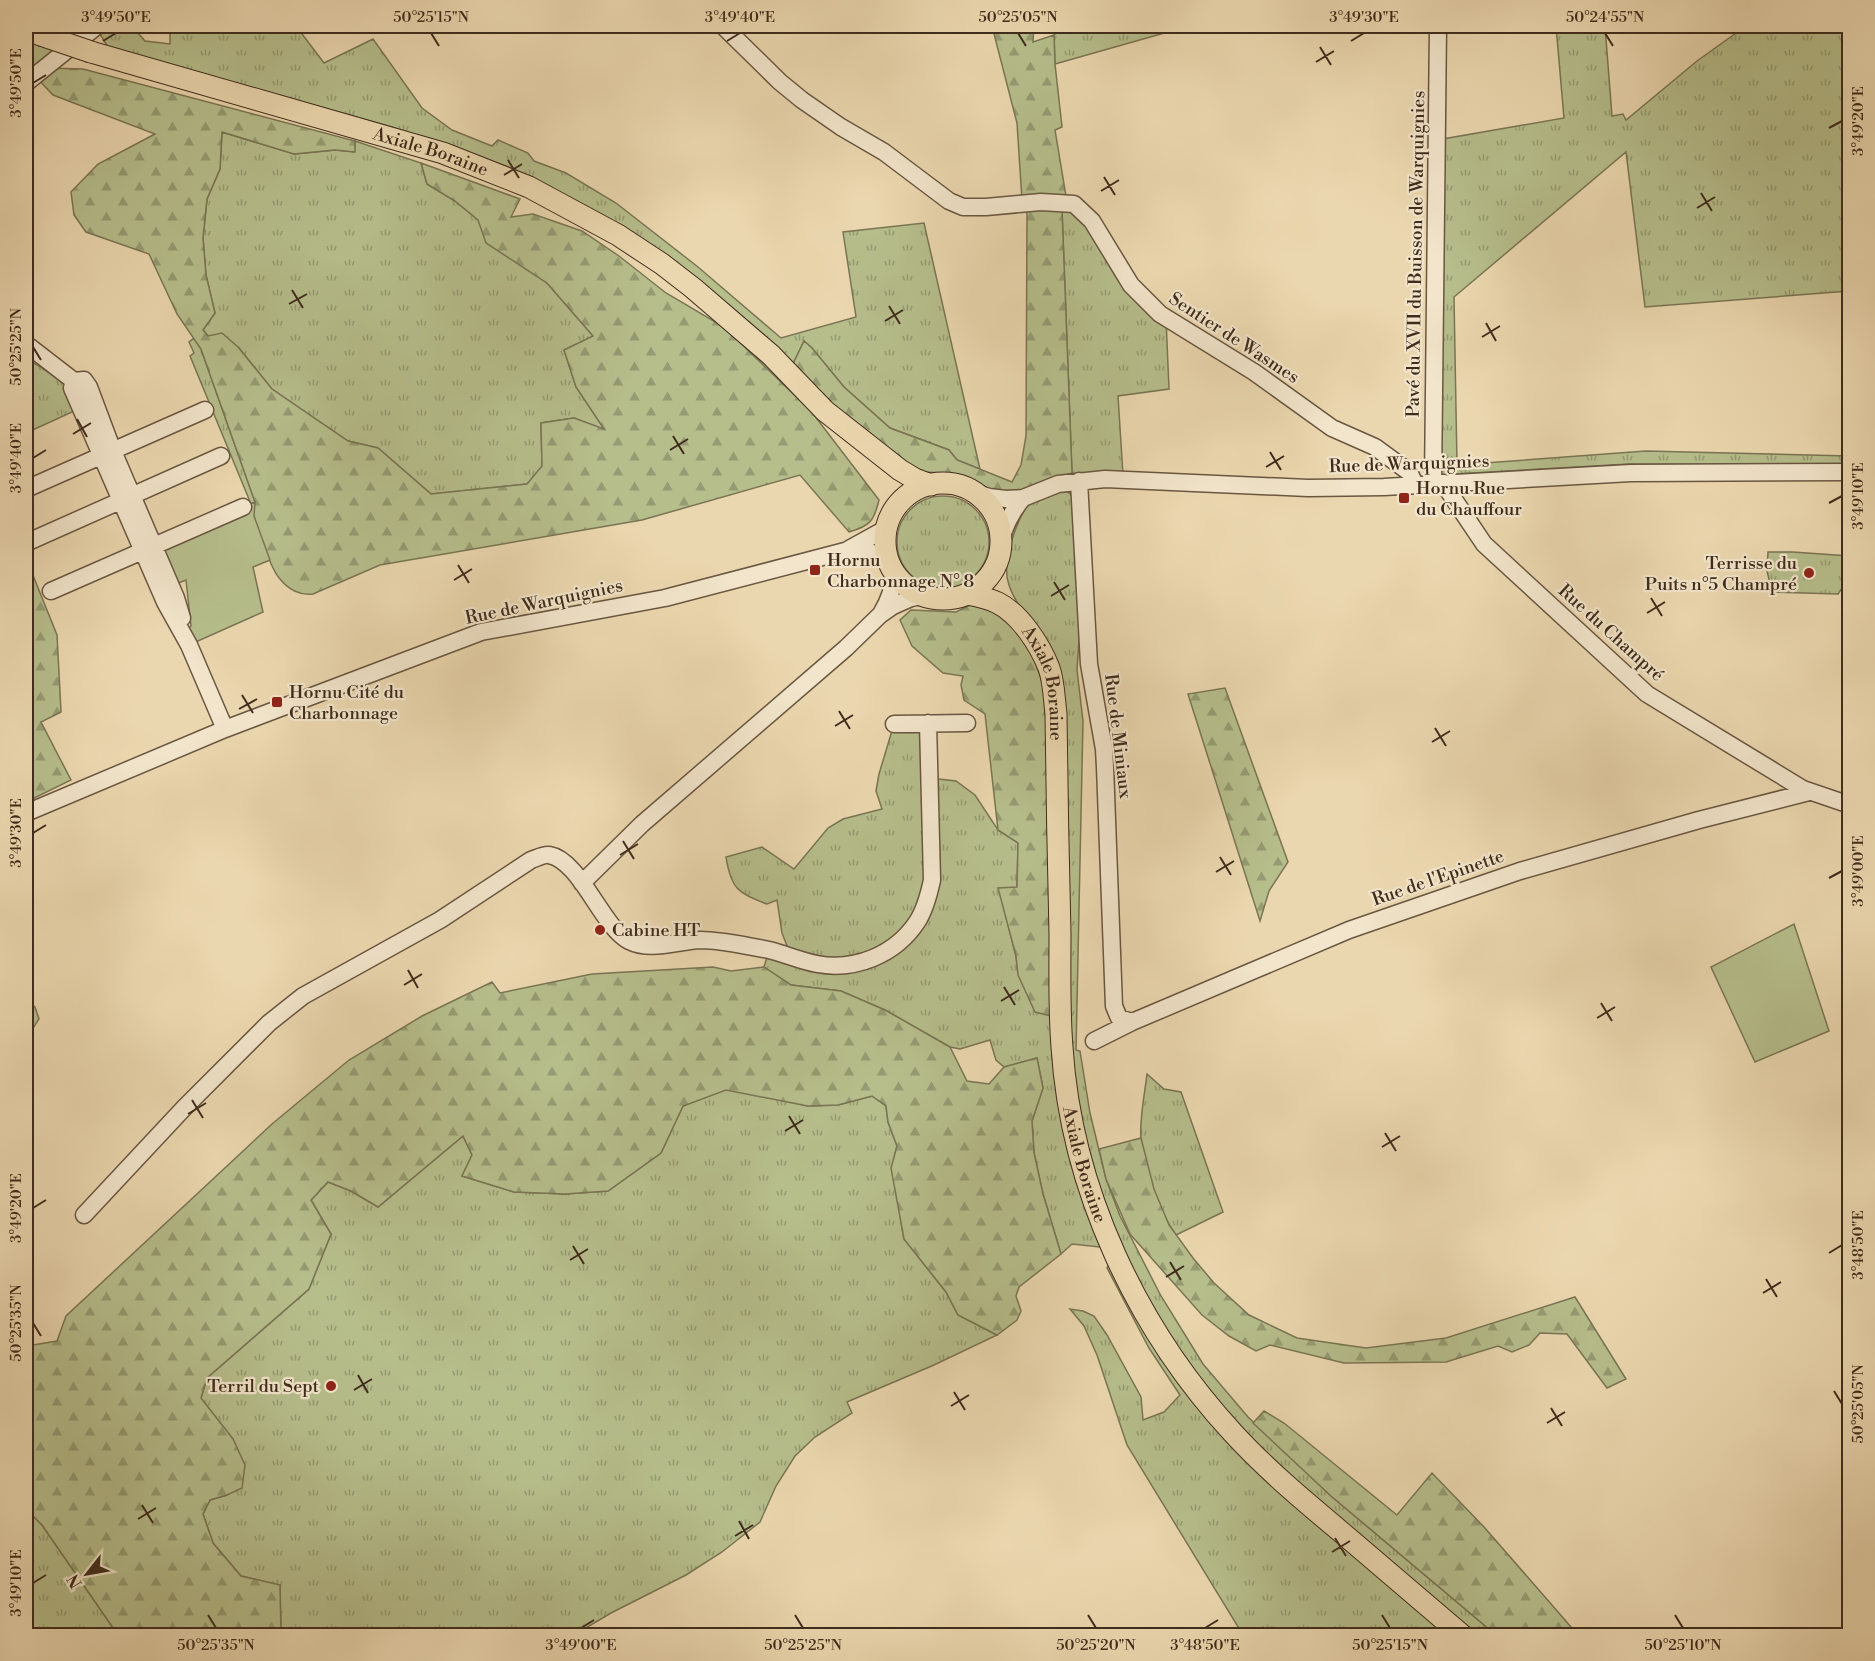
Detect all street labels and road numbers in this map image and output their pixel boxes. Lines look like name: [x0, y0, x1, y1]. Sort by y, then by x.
street label: Pavé du XVII du Buisson de Warquignies: [1402, 90, 1430, 418]
street label: Axiale Boraine: [369, 122, 492, 181]
street label: Sentier de Wasmes: [1164, 287, 1304, 389]
street label: Rue de Warquignies: [1328, 450, 1490, 478]
street label: Rue de Warquignies: [463, 574, 625, 630]
street label: Rue du Champré: [1553, 579, 1669, 687]
street label: Axiale Boraine: [1016, 620, 1068, 741]
street label: Rue de Miniaux: [1099, 672, 1137, 801]
street label: Rue de l'Epinette: [1369, 845, 1507, 911]
street label: Axiale Boraine: [1058, 1103, 1112, 1226]

